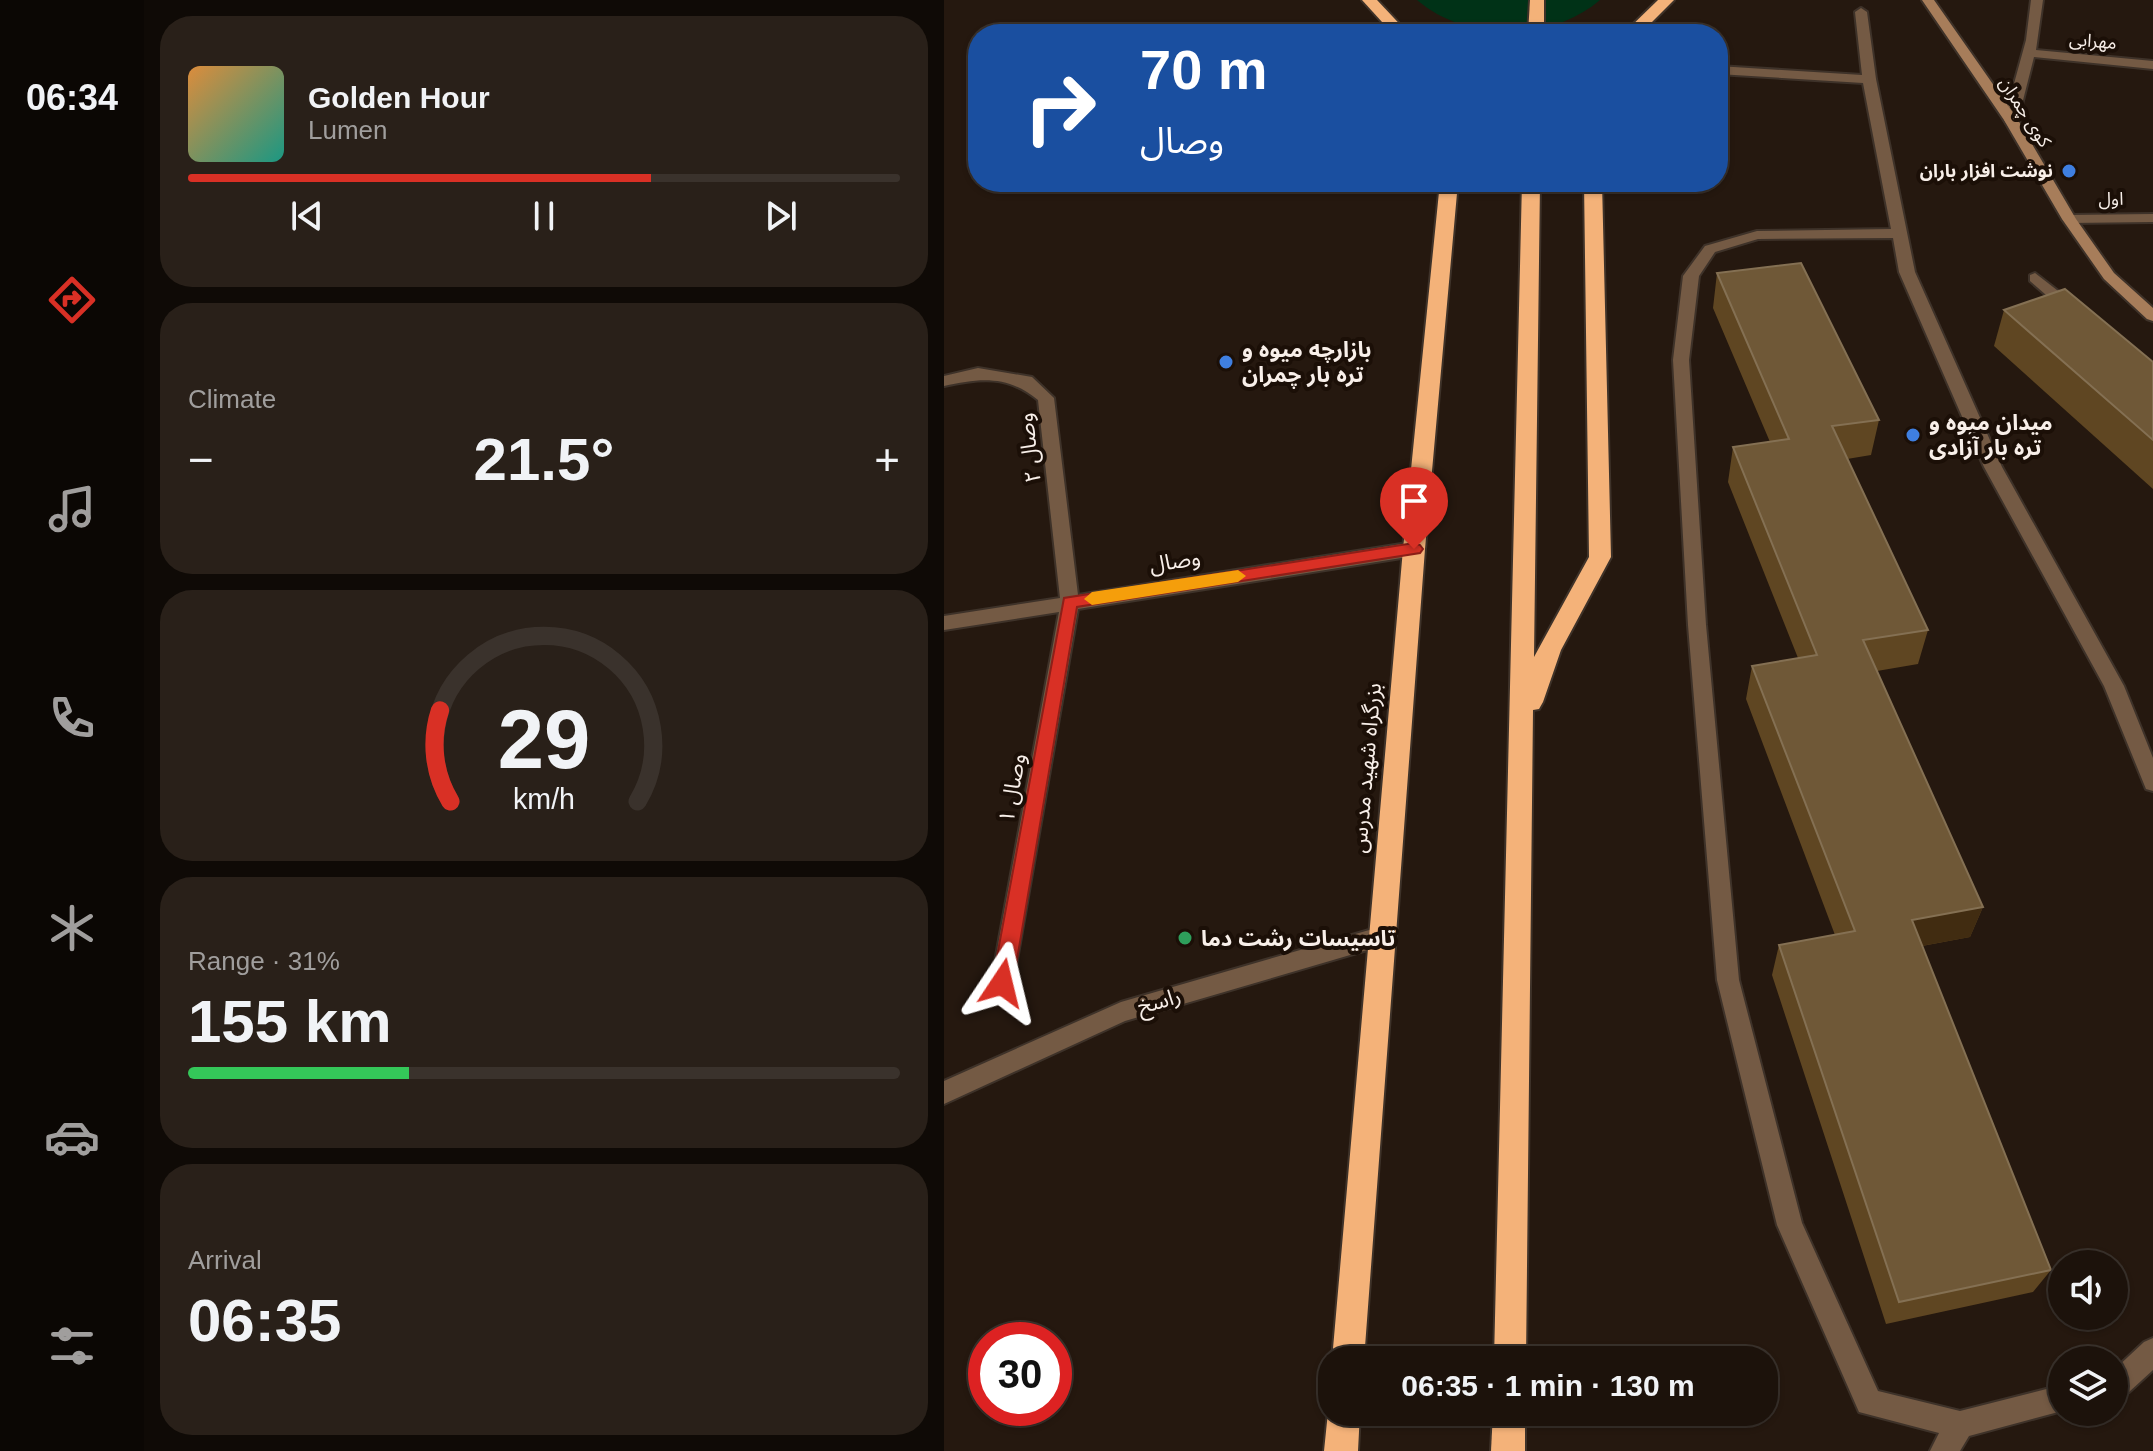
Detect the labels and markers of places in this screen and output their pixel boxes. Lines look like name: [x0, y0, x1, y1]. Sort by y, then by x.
place label: نوشت افزار باران: [1920, 161, 2053, 182]
marker: نوشت افزار باران: [2060, 162, 2078, 180]
place label: بازارچه میوه و تره بار چمران: [1242, 337, 1372, 388]
marker: بازارچه میوه و تره بار چمران: [1217, 353, 1235, 371]
place label: میدان میوه و تره بار آزادی: [1929, 410, 2053, 461]
marker: میدان میوه و تره بار آزادی: [1904, 426, 1922, 444]
pin: [1380, 467, 1448, 549]
place label: تاسیسات رشت دما: [1201, 926, 1396, 952]
marker: تاسیسات رشت دما: [1176, 929, 1194, 947]

